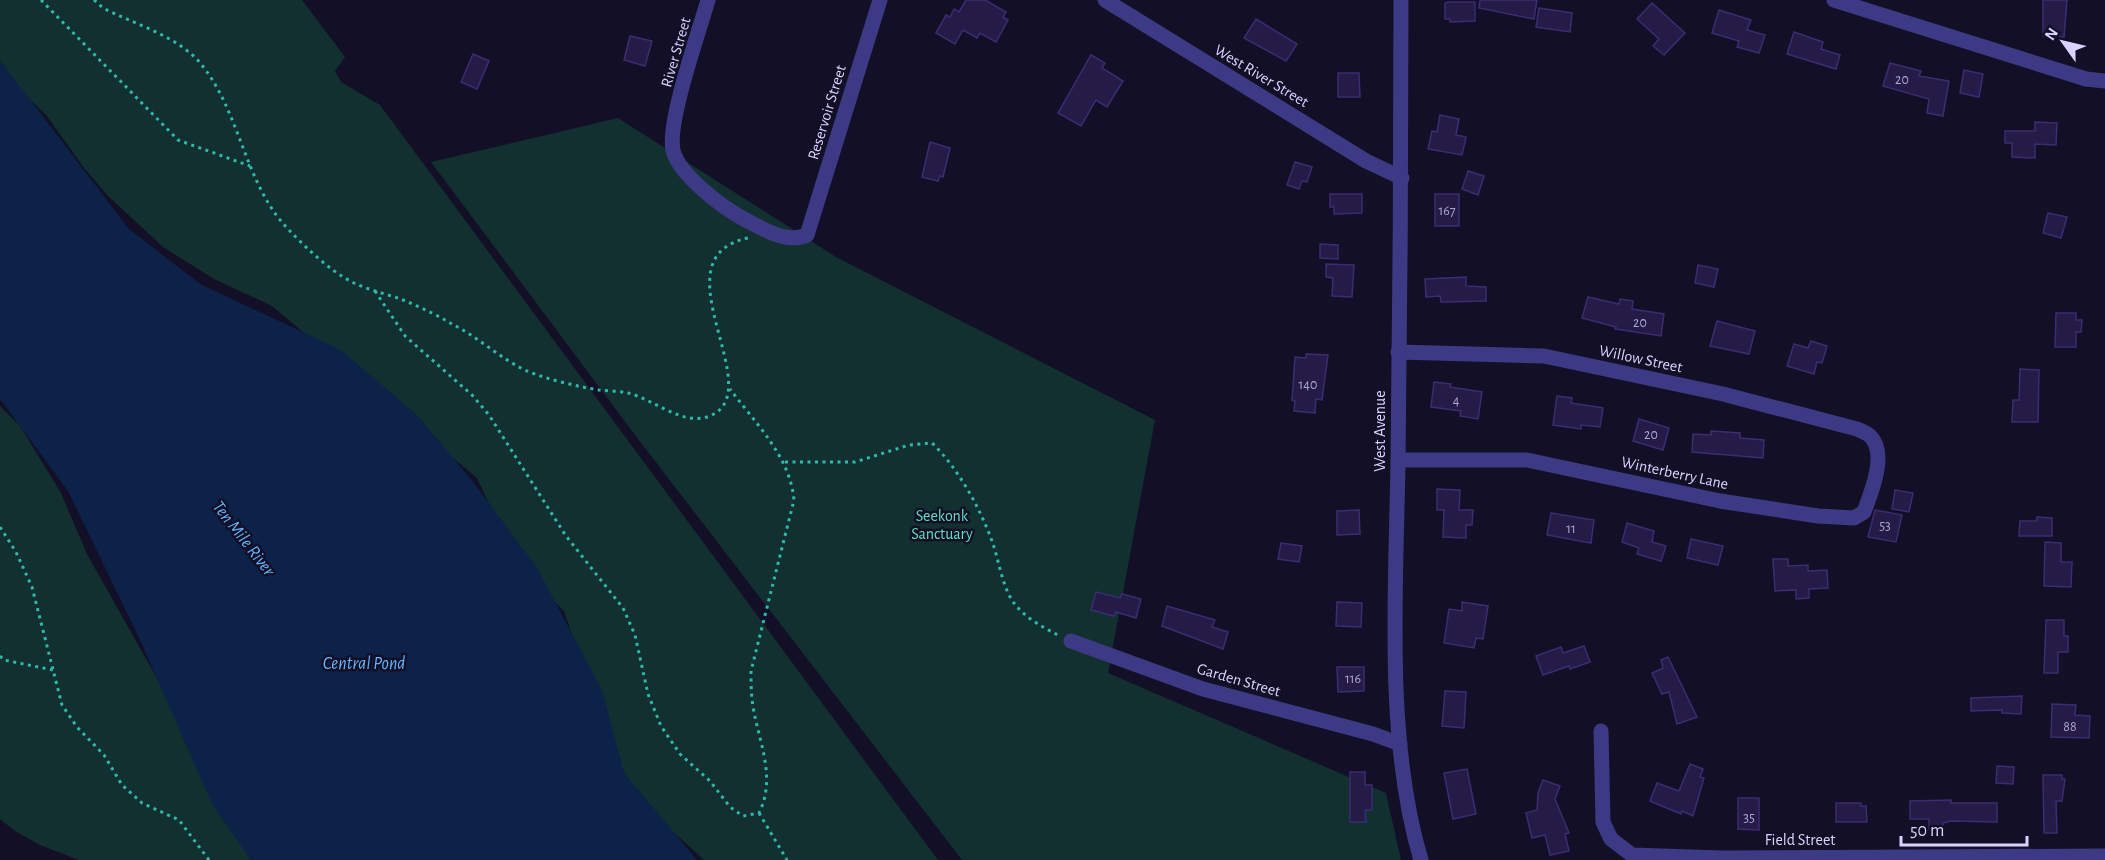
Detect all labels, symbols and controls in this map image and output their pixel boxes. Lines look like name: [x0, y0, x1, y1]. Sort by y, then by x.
north arrow: [2033, 12, 2093, 72]
street label: River Street: [658, 15, 694, 89]
text: N: [2042, 25, 2061, 43]
street label: West River Street: [1212, 42, 1311, 110]
street label: Reservoir Street: [805, 63, 849, 162]
house number: 20: [1895, 73, 1909, 87]
house number: 167: [1438, 204, 1456, 218]
house number: 20: [1633, 316, 1647, 330]
street label: Willow Street: [1598, 342, 1684, 376]
house number: 140: [1299, 378, 1317, 392]
street label: West Avenue: [1372, 390, 1388, 472]
house number: 4: [1453, 394, 1460, 408]
house number: 20: [1644, 428, 1658, 442]
street label: Winterberry Lane: [1620, 454, 1730, 493]
water label: Ten Mile River: [209, 498, 279, 580]
park label: Seekonk Sanctuary: [911, 508, 973, 543]
house number: 53: [1879, 519, 1891, 533]
house number: 11: [1566, 522, 1576, 536]
water label: Central Pond: [323, 655, 405, 673]
street label: Garden Street: [1195, 660, 1282, 700]
house number: 116: [1345, 672, 1361, 686]
house number: 88: [2063, 720, 2077, 734]
scale bar: [1901, 809, 2027, 847]
house number: 35: [1743, 811, 1755, 825]
text: 50 m: [1910, 822, 1944, 840]
street label: Field Street: [1765, 832, 1835, 848]

